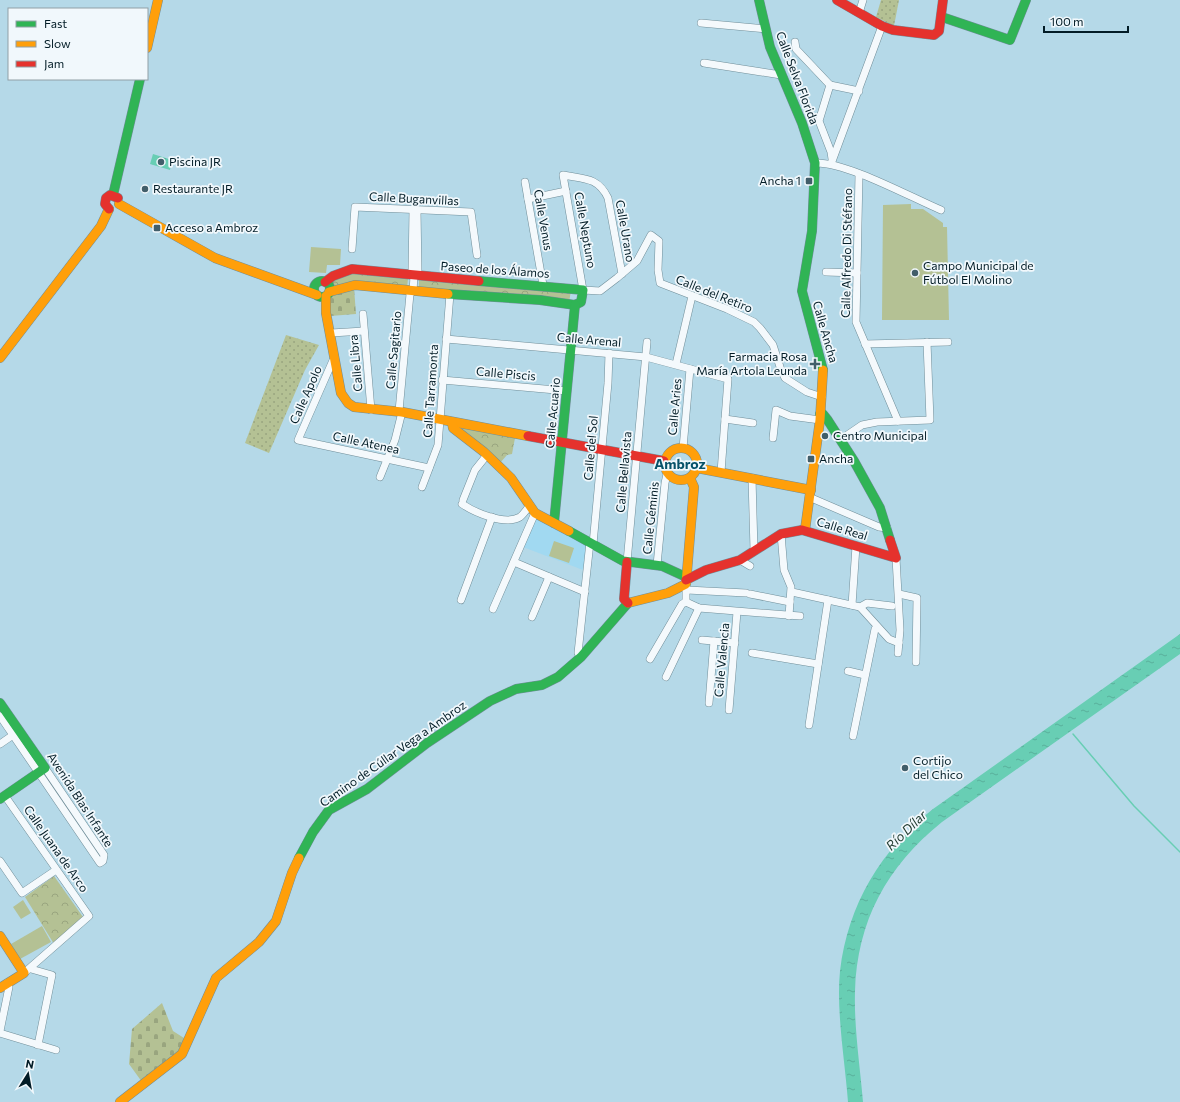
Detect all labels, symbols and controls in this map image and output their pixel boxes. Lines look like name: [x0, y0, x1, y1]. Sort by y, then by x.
legend: [8, 8, 148, 80]
scale bar: [1044, 8, 1128, 34]
text: 100 m: [1050, 14, 1084, 28]
text: Fast: [44, 16, 67, 30]
street label: Calle Selva Florida: [774, 29, 822, 126]
text: Slow: [44, 36, 71, 50]
text: Jam: [44, 56, 64, 71]
place label: Piscina JR: [169, 154, 221, 169]
marker: Piscina JR: [156, 157, 166, 167]
place label: Ancha 1: [759, 173, 801, 187]
marker: Ancha 1: [804, 176, 814, 186]
place label: Restaurante JR: [153, 181, 233, 196]
marker: Restaurante JR: [140, 184, 150, 194]
street label: Calle Venus: [532, 188, 556, 252]
street label: Calle Alfredo Di Stéfano: [838, 188, 854, 318]
street label: Calle Buganvillas: [369, 189, 459, 207]
street label: Calle Neptuno: [572, 191, 600, 269]
street label: Calle Urano: [614, 199, 638, 263]
place label: Acceso a Ambroz: [165, 220, 258, 234]
marker: Acceso a Ambroz: [152, 223, 162, 233]
street label: Paseo de los Álamos: [440, 258, 550, 280]
place label: Campo Municipal de Fútbol El Molino: [923, 258, 1034, 286]
marker: Campo Municipal de Fútbol El Molino: [910, 268, 920, 278]
street label: Calle del Retiro: [674, 271, 755, 315]
street label: Calle Ancha: [810, 299, 841, 364]
street label: Calle Sagitario: [383, 310, 403, 390]
street label: Calle Arenal: [556, 329, 622, 349]
street label: Calle Libra: [346, 334, 364, 392]
street label: Calle Tarramonta: [420, 344, 440, 438]
place label: Farmacia Rosa María Artola Leunda: [696, 349, 807, 377]
marker: Farmacia Rosa María Artola Leunda: [810, 359, 820, 369]
street label: Calle Apolo: [286, 363, 324, 426]
street label: Calle Piscis: [476, 363, 536, 383]
street label: Calle Acuario: [542, 377, 562, 449]
street label: Calle Aries: [665, 378, 683, 436]
street label: Calle del Sol: [580, 415, 600, 481]
street label: Calle Atenea: [332, 428, 401, 456]
place label: Centro Municipal: [833, 428, 927, 442]
street label: Calle Bellavista: [612, 431, 634, 513]
marker: Centro Municipal: [820, 431, 830, 441]
place label: Ancha: [819, 451, 853, 465]
marker: Ancha: [806, 454, 816, 464]
district label: Ambroz: [654, 455, 706, 472]
street label: Calle Géminis: [639, 481, 661, 555]
street label: Calle Real: [815, 514, 869, 542]
street label: Calle Valencia: [711, 622, 731, 698]
street label: Camino de Cúllar Vega a Ambroz: [317, 697, 468, 809]
street label: Avenida Blas Infante: [45, 750, 117, 849]
place label: Cortijo del Chico: [913, 753, 963, 781]
marker: Cortijo del Chico: [900, 763, 910, 773]
street label: Calle Juana de Arco: [21, 802, 92, 895]
water label: Río Dílar: [882, 806, 930, 853]
north arrow: [8, 1054, 48, 1094]
text: N: [25, 1057, 35, 1071]

